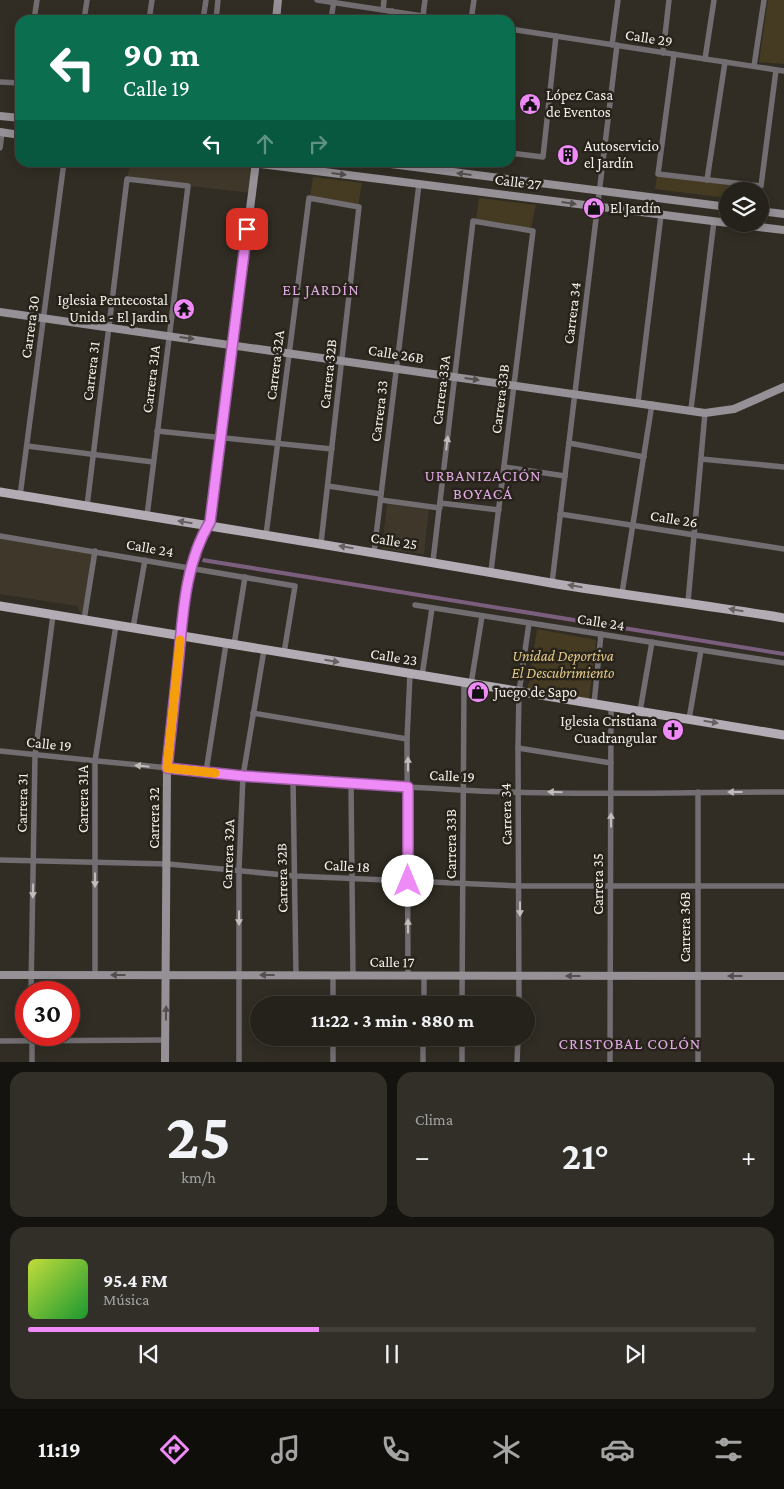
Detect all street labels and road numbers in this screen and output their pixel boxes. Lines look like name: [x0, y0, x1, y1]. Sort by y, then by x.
street label: Calle 29: [624, 26, 674, 50]
street label: Calle 27: [494, 171, 542, 193]
street label: Carrera 34: [560, 281, 584, 345]
street label: Carrera 30: [18, 295, 42, 359]
street label: Carrera 32A: [263, 329, 287, 401]
street label: Carrera 32B: [316, 338, 340, 410]
street label: Carrera 31: [79, 340, 103, 402]
street label: Calle 26B: [367, 342, 425, 366]
street label: Carrera 31A: [139, 344, 163, 414]
street label: Carrera 33A: [429, 354, 453, 426]
street label: Carrera 33B: [488, 363, 512, 435]
street label: Carrera 33: [367, 379, 391, 443]
street label: Calle 26: [649, 507, 699, 531]
street label: Calle 25: [369, 529, 419, 553]
street label: Calle 24: [125, 536, 175, 560]
street label: Calle 24: [576, 610, 626, 634]
street label: Calle 23: [369, 645, 419, 669]
street label: Calle 19: [25, 734, 73, 754]
street label: Carrera 31A: [75, 764, 91, 833]
street label: Calle 19: [429, 767, 475, 785]
street label: Carrera 31: [13, 773, 31, 833]
street label: Carrera 34: [497, 783, 515, 845]
street label: Carrera 32: [146, 787, 162, 849]
street label: Carrera 33B: [443, 809, 459, 879]
street label: Carrera 32A: [219, 818, 237, 889]
street label: Carrera 32B: [273, 843, 291, 913]
street label: Carrera 35: [590, 853, 606, 915]
street label: Calle 18: [324, 857, 370, 875]
street label: Carrera 36B: [677, 892, 693, 962]
street label: Calle 17: [369, 954, 415, 970]

